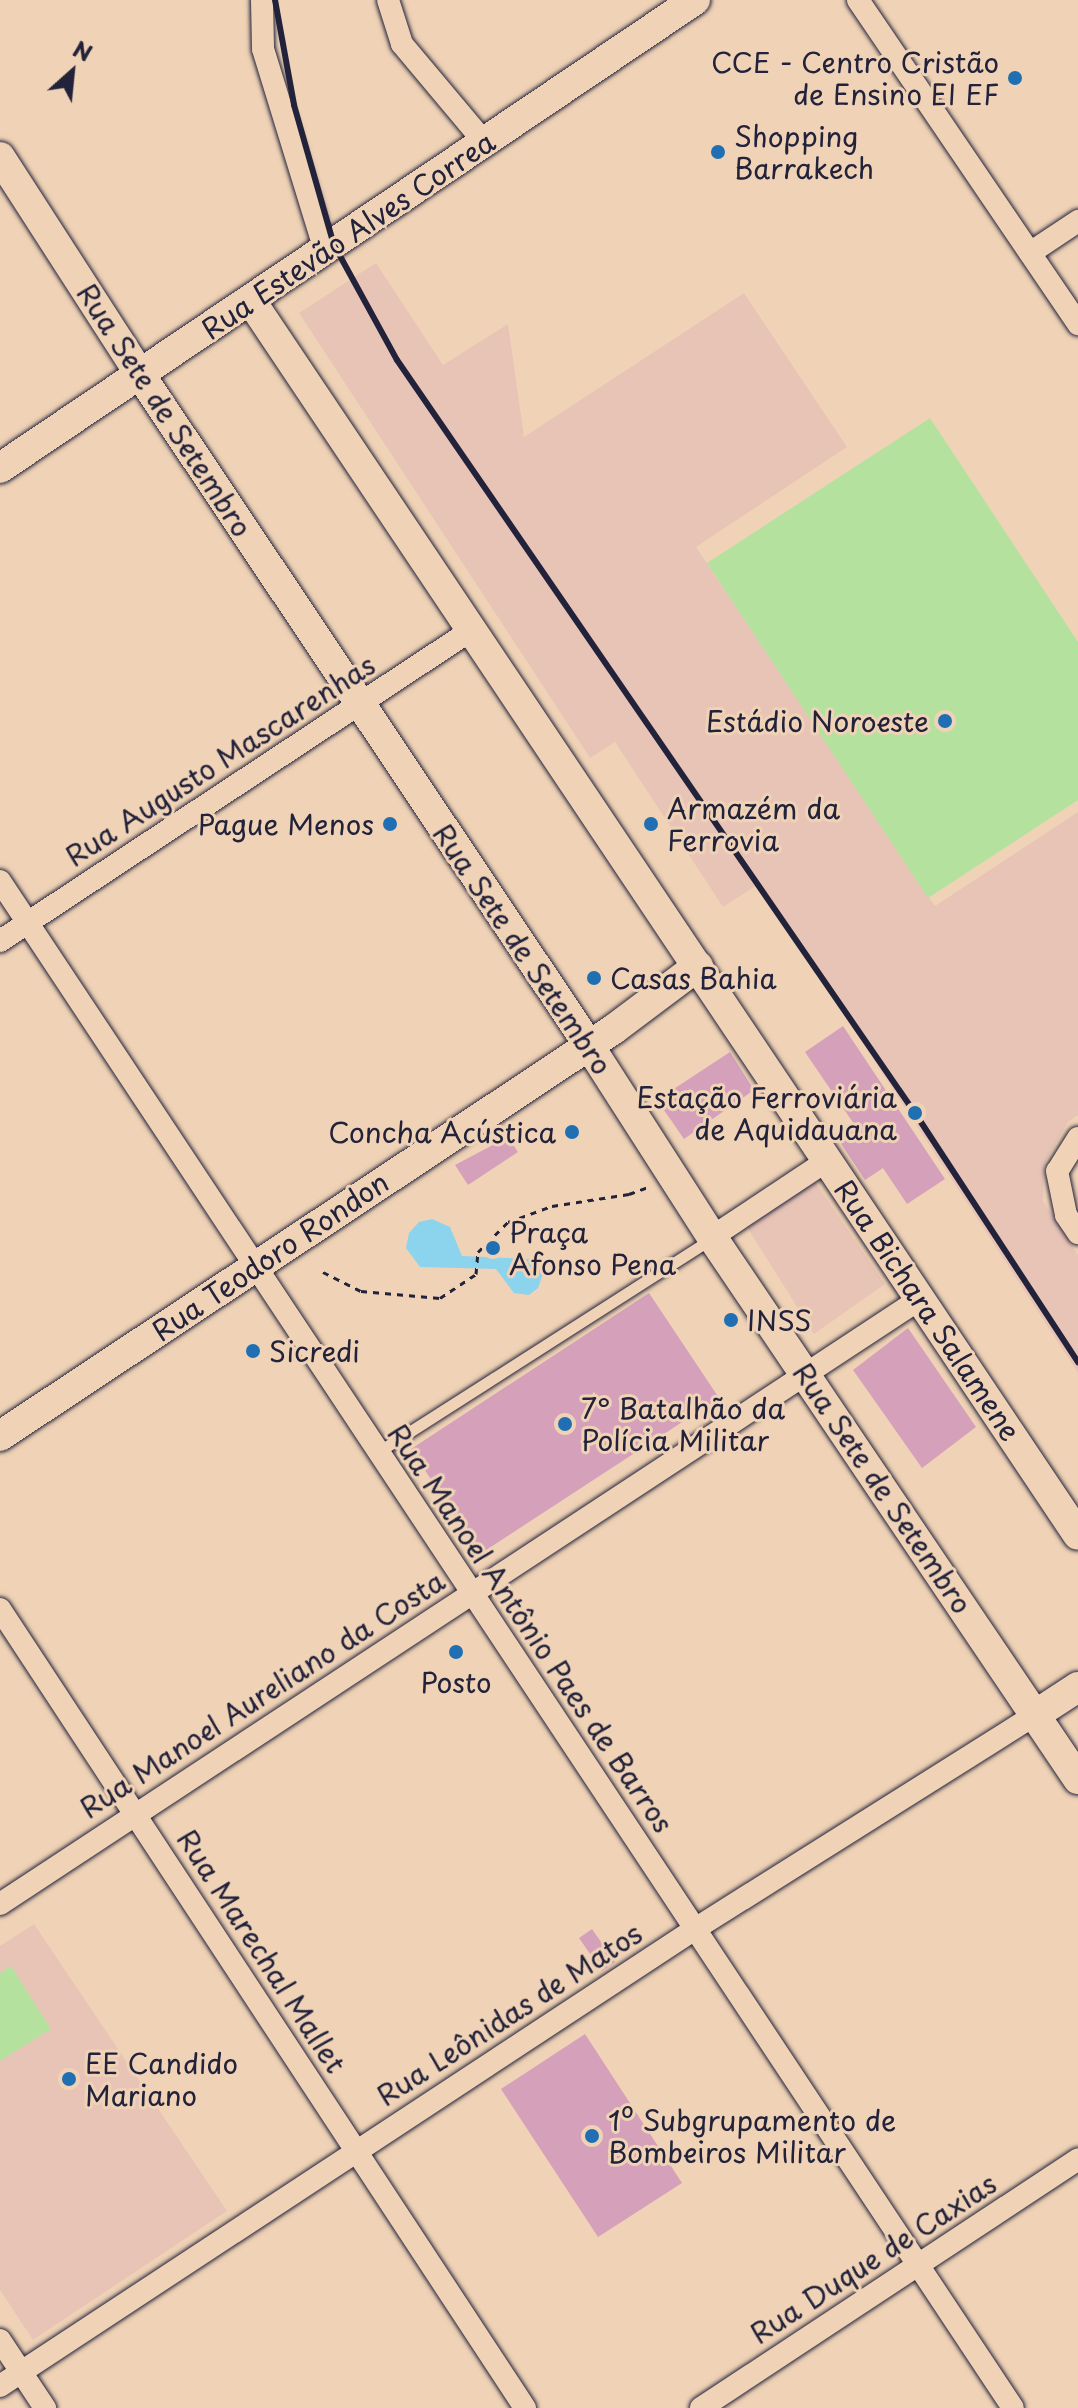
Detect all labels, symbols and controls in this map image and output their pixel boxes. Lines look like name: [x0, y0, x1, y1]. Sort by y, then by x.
north arrow: [32, 32, 112, 112]
text: N: [68, 32, 98, 69]
place label: CCE - Centro Cristão de Ensino EI EF: [708, 45, 999, 111]
marker: CCE - Centro Cristão de Ensino EI EF: [1006, 69, 1024, 87]
place label: Shopping Barrakech: [734, 119, 874, 185]
street label: Rua Estevão Alves Correa: [195, 124, 501, 346]
marker: Shopping Barrakech: [709, 143, 727, 161]
street label: Rua Sete de Setembro: [69, 275, 261, 545]
street label: Rua Augusto Mascarenhas: [58, 647, 382, 873]
place label: Estádio Noroeste: [704, 704, 929, 738]
marker: Estádio Noroeste: [936, 712, 954, 730]
place label: Armazém da Ferrovia: [667, 791, 840, 857]
place label: Pague Menos: [196, 807, 374, 841]
marker: Pague Menos: [381, 815, 399, 833]
street label: Rua Sete de Setembro: [425, 815, 621, 1083]
marker: Armazém da Ferrovia: [642, 815, 660, 833]
place label: Casas Bahia: [610, 961, 778, 995]
marker: Casas Bahia: [585, 969, 603, 987]
place label: Estação Ferroviária de Aquidauana: [634, 1080, 897, 1146]
marker: Estação Ferroviária de Aquidauana: [904, 1102, 926, 1124]
place label: Concha Acústica: [330, 1115, 556, 1149]
marker: Concha Acústica: [563, 1123, 581, 1141]
street label: Rua Teodoro Rondon: [145, 1164, 395, 1348]
street label: Rua Bichara Salamene: [827, 1172, 1029, 1448]
place label: Praça Afonso Pena: [509, 1215, 677, 1281]
marker: Praça Afonso Pena: [484, 1239, 502, 1257]
place label: INSS: [747, 1303, 812, 1337]
marker: INSS: [722, 1311, 740, 1329]
place label: Sicredi: [269, 1334, 360, 1368]
marker: Sicredi: [244, 1342, 262, 1360]
street label: Rua Sete de Setembro: [785, 1354, 981, 1622]
place label: 7° Batalhão da Polícia Militar: [581, 1391, 785, 1457]
marker: 7° Batalhão da Polícia Militar: [556, 1415, 574, 1433]
street label: Rua Manoel Antônio Paes de Barros: [381, 1417, 681, 1839]
street label: Rua Manoel Aureliano da Costa: [73, 1563, 451, 1825]
marker: Posto: [447, 1643, 465, 1661]
place label: Posto: [420, 1665, 492, 1699]
street label: Rua Marechal Mallet: [171, 1823, 353, 2079]
street label: Rua Leônidas de Matos: [369, 1915, 649, 2113]
place label: EE Candido Mariano: [85, 2046, 240, 2112]
marker: EE Candido Mariano: [60, 2070, 78, 2088]
place label: 1º Subgrupamento de Bombeiros Militar: [608, 2103, 896, 2169]
marker: 1º Subgrupamento de Bombeiros Militar: [583, 2127, 601, 2145]
street label: Rua Duque de Caxias: [742, 2165, 1004, 2351]

